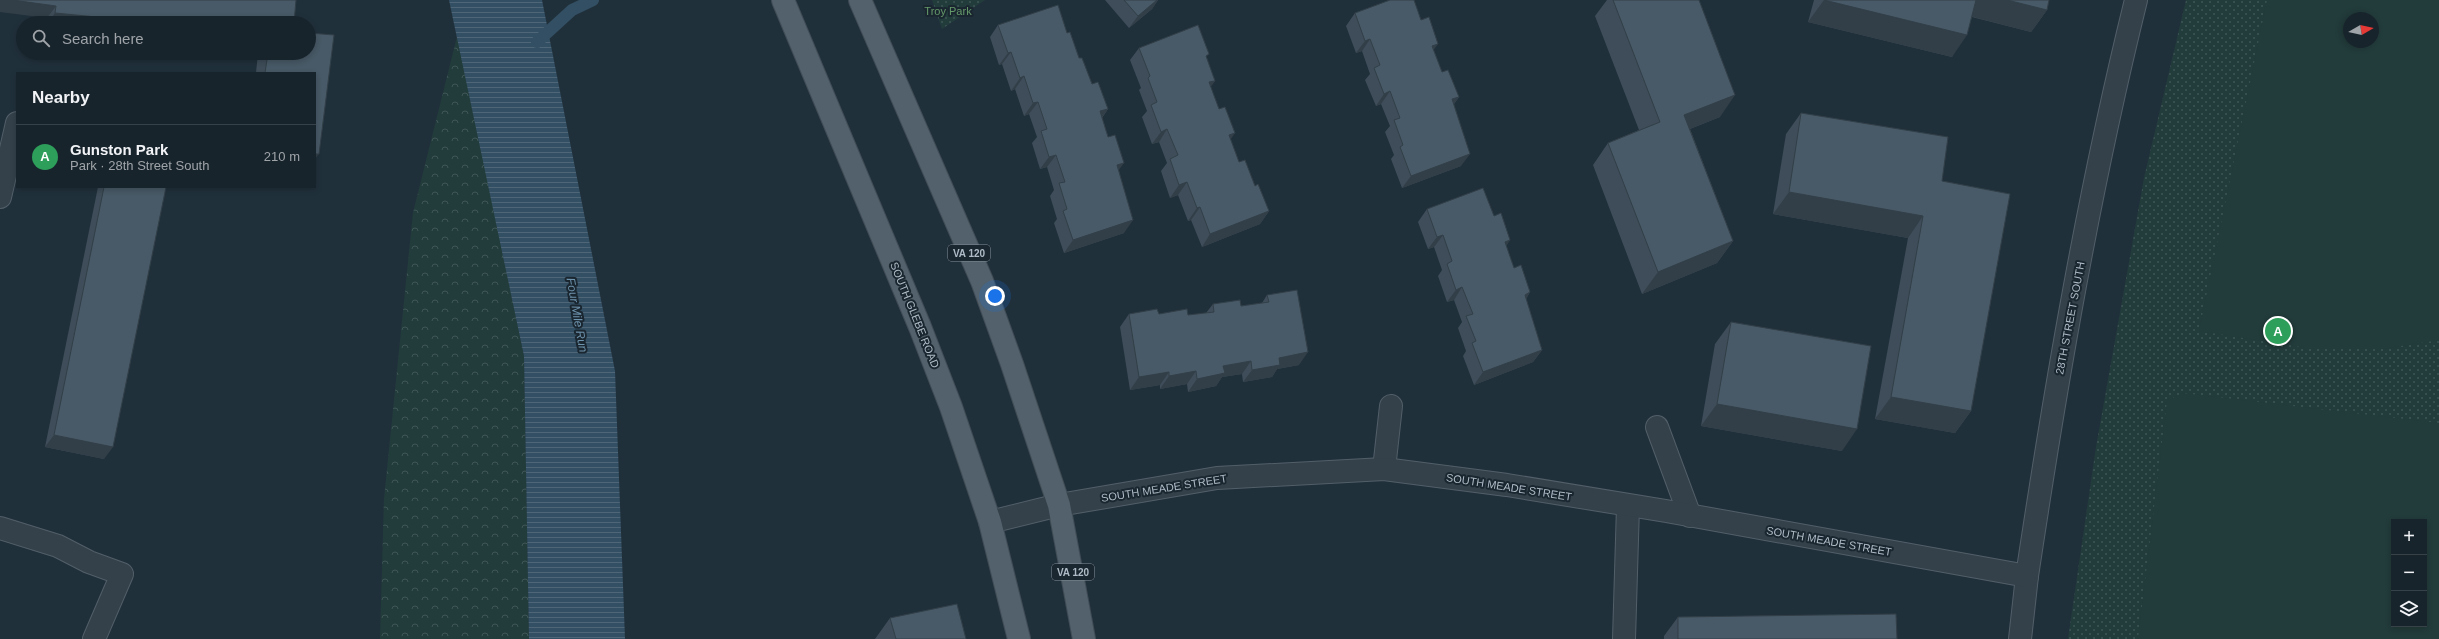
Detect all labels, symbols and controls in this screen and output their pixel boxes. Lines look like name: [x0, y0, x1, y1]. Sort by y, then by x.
park label: Troy Park: [924, 5, 972, 17]
north arrow: [2343, 12, 2379, 48]
search box: [16, 16, 316, 60]
icon: search: [30, 27, 52, 49]
text: Search here: [62, 30, 144, 47]
text: Nearby: [32, 88, 90, 107]
text: Gunston Park: [70, 141, 168, 158]
text: A: [40, 149, 50, 164]
text: 210 m: [264, 149, 300, 164]
text: Park · 28th Street South: [70, 158, 209, 173]
road number: VA 120: [948, 245, 990, 261]
street label: SOUTH GLEBE ROAD: [888, 260, 942, 370]
street label: 28TH STREET SOUTH: [2053, 261, 2087, 375]
water label: Four Mile Run: [564, 277, 590, 354]
your location: [985, 286, 1005, 306]
pin: A: [2265, 316, 2291, 346]
street label: SOUTH MEADE STREET: [1445, 471, 1573, 503]
street label: SOUTH MEADE STREET: [1100, 472, 1228, 504]
map controls: [2391, 519, 2427, 627]
button: +: [2391, 519, 2427, 555]
street label: SOUTH MEADE STREET: [1765, 524, 1893, 558]
button: −: [2391, 555, 2427, 591]
road number: VA 120: [1052, 564, 1094, 580]
button: layers: [2391, 591, 2427, 627]

